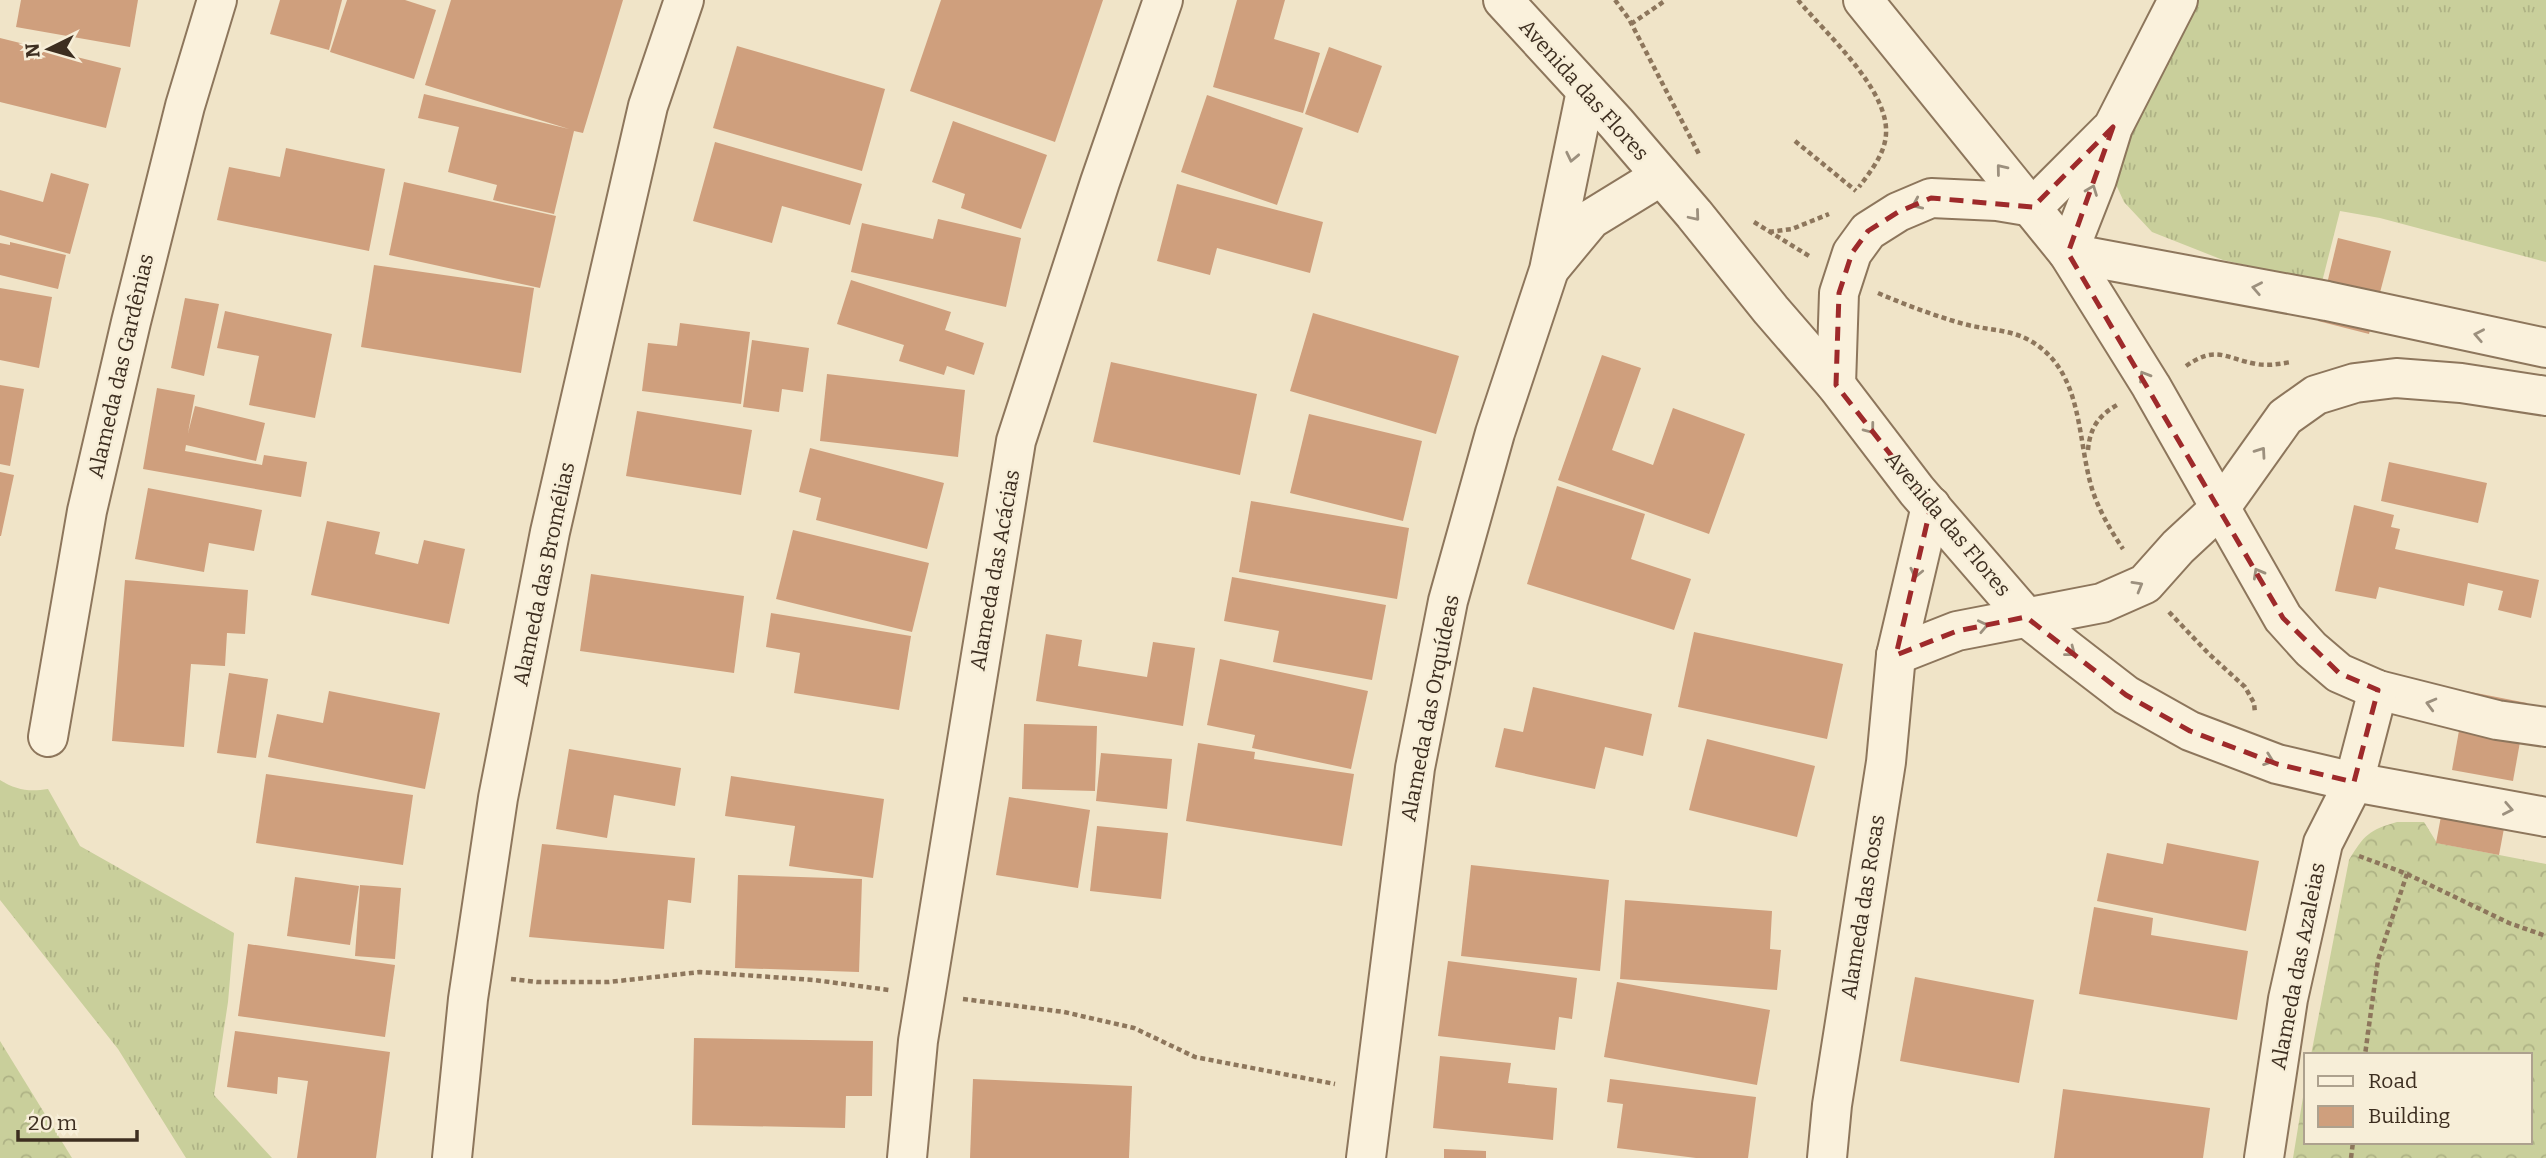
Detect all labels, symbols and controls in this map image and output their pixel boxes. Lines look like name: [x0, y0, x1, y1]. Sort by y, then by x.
north arrow: [14, 14, 84, 84]
street label: Avenida das Flores: [1514, 14, 1654, 166]
text: N: [20, 42, 45, 59]
one-way arrow: [1566, 151, 1581, 163]
one-way arrow: [1997, 164, 2010, 176]
one-way arrow: [2084, 185, 2098, 197]
one-way arrow: [1912, 196, 1924, 210]
one-way arrow: [1687, 207, 1699, 220]
street label: Alameda das Gardênias: [83, 251, 159, 481]
one-way arrow: [2251, 281, 2262, 296]
one-way arrow: [2473, 329, 2485, 344]
one-way arrow: [2140, 370, 2153, 383]
one-way arrow: [1862, 422, 1874, 434]
street label: Avenida das Flores: [1880, 446, 2016, 602]
one-way arrow: [2252, 447, 2265, 460]
street label: Alameda das Bromélias: [508, 460, 580, 688]
street label: Alameda das Acácias: [965, 468, 1025, 672]
one-way arrow: [1909, 567, 1924, 579]
one-way arrow: [2253, 568, 2266, 580]
one-way arrow: [2130, 582, 2143, 595]
street label: Alameda das Orquídeas: [1395, 593, 1465, 823]
one-way arrow: [1977, 619, 1989, 634]
one-way arrow: [2063, 644, 2076, 657]
one-way arrow: [2425, 698, 2437, 713]
one-way arrow: [2263, 752, 2275, 766]
one-way arrow: [2502, 801, 2514, 816]
street label: Alameda das Rosas: [1836, 813, 1890, 1001]
street label: Alameda das Azaleias: [2265, 860, 2331, 1072]
legend: [2304, 1053, 2532, 1144]
text: Road: [2368, 1068, 2417, 1094]
scale bar: [18, 1098, 136, 1142]
text: Building: [2368, 1103, 2451, 1129]
text: 20 m: [28, 1110, 77, 1136]

